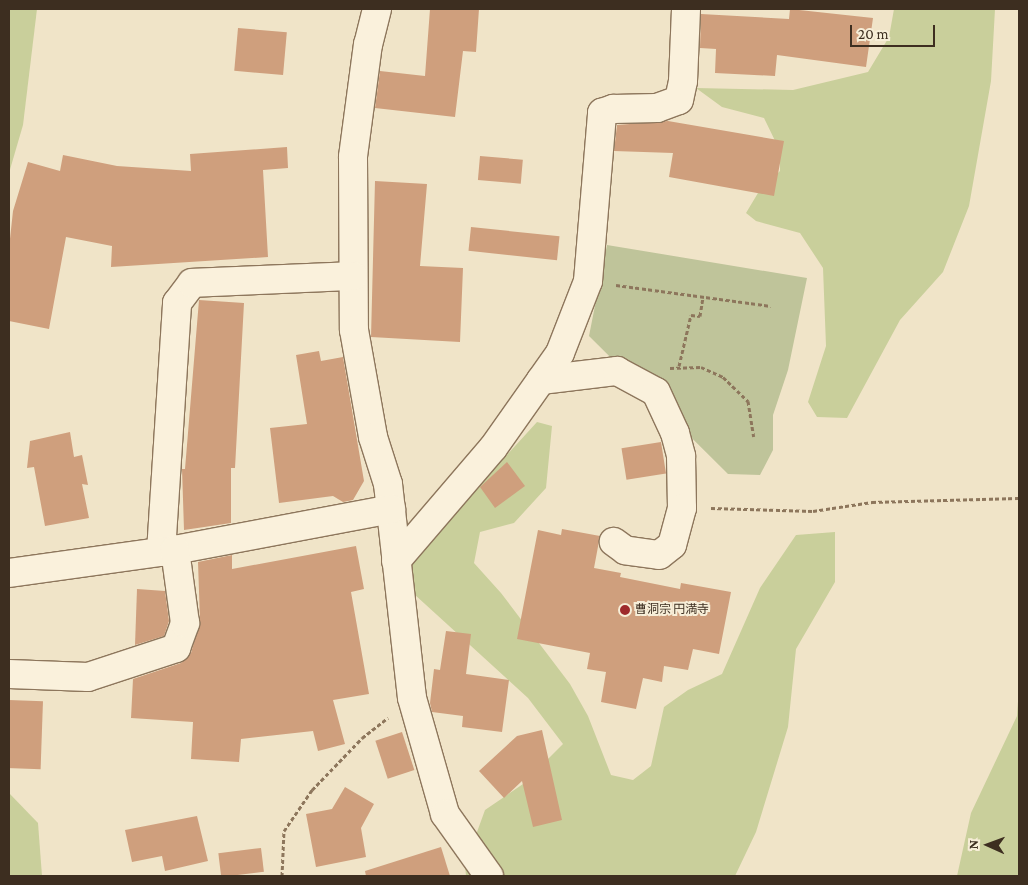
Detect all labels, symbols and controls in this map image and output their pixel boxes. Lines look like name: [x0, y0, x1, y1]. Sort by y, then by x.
scale bar: [853, 15, 938, 47]
text: 20 m: [858, 26, 889, 42]
place label: 曹洞宗 円満寺: [635, 603, 709, 617]
marker: 曹洞宗 円満寺: [619, 604, 631, 616]
north arrow: [963, 820, 1013, 870]
text: N: [965, 839, 981, 850]

